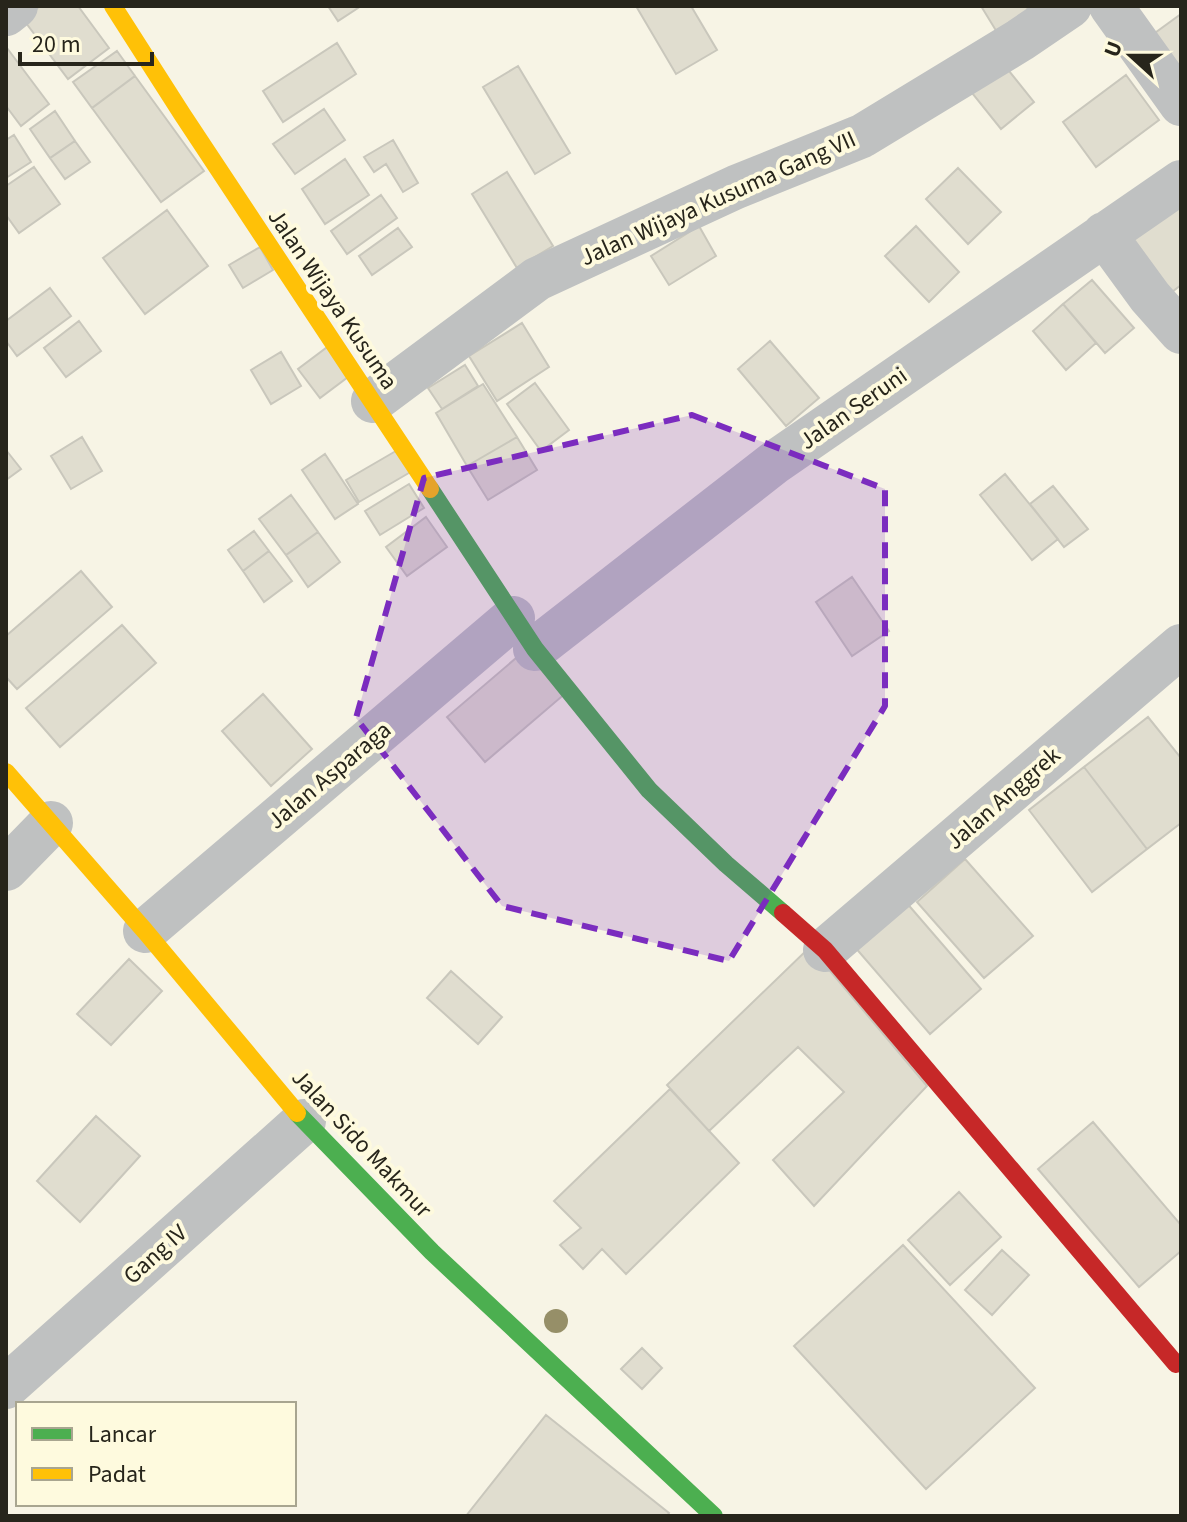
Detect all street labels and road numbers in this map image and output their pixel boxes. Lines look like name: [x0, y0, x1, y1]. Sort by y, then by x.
street label: Jalan Wijaya Kusuma Gang VII: [575, 122, 862, 275]
street label: Jalan Wijaya Kusuma: [259, 202, 406, 397]
street label: Jalan Seruni: [792, 358, 914, 459]
street label: Jalan Asparaga: [260, 713, 399, 838]
street label: Jalan Anggrek: [938, 739, 1068, 858]
street label: Jalan Sido Makmur: [283, 1061, 440, 1226]
street label: Gang IV: [116, 1216, 196, 1293]

